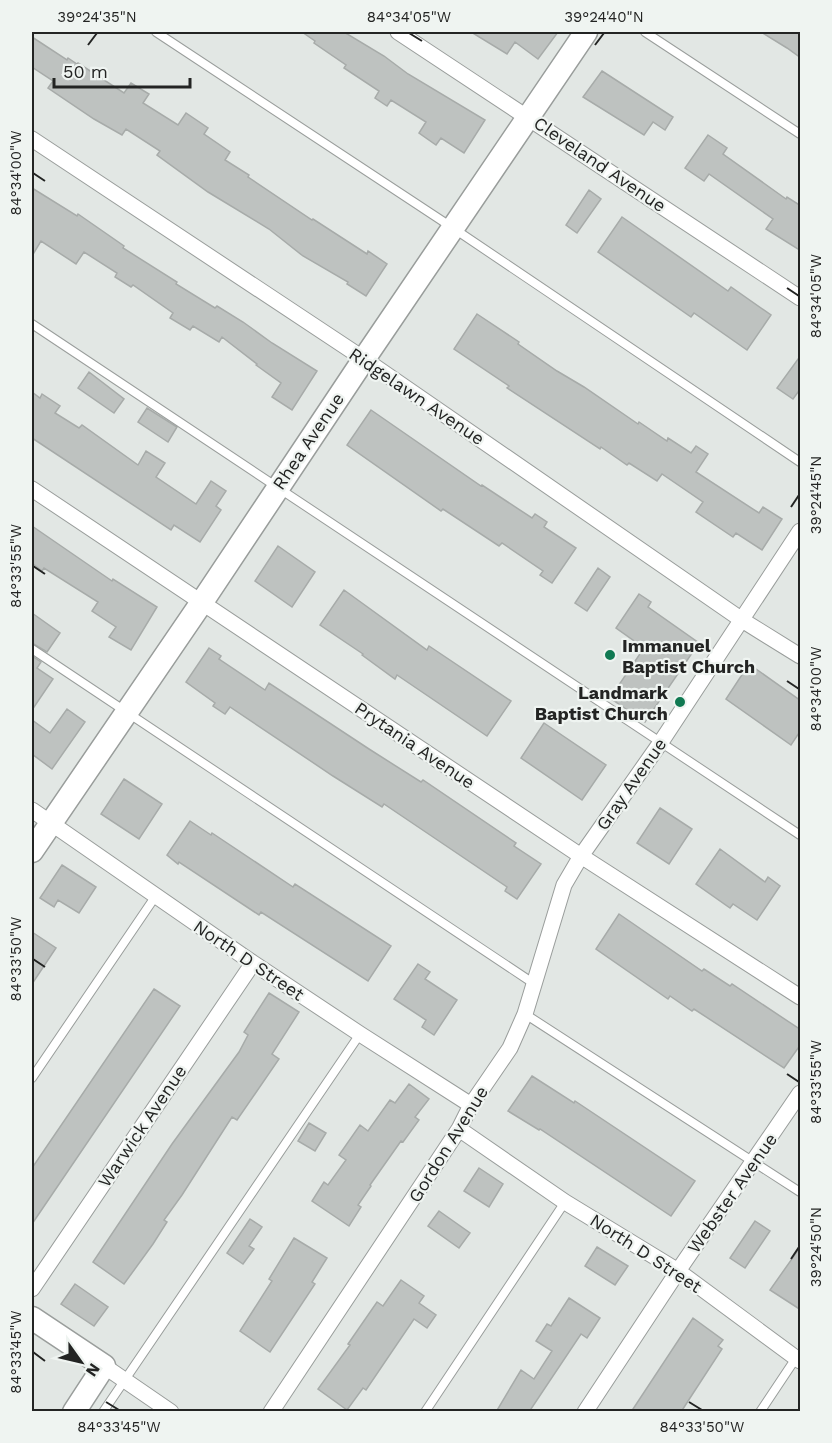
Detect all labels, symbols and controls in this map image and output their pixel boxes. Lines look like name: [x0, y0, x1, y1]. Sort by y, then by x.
text: 39°24'35"N: [57, 8, 137, 26]
text: 84°34'05"W: [367, 8, 451, 26]
text: 39°24'40"N: [564, 8, 644, 26]
scale bar: [54, 51, 190, 89]
text: 50 m: [63, 61, 108, 82]
street label: Cleveland Avenue: [530, 112, 670, 216]
text: 84°34'00"W: [7, 130, 25, 216]
text: 84°34'05"W: [807, 254, 825, 338]
street label: Ridgelawn Avenue: [345, 343, 489, 449]
street label: Rhea Avenue: [268, 389, 348, 493]
text: 39°24'45"N: [807, 456, 825, 534]
text: 84°33'55"W: [7, 524, 25, 608]
place label: Immanuel Baptist Church: [622, 635, 755, 677]
text: 84°34'00"W: [807, 646, 825, 732]
marker: Immanuel Baptist Church: [603, 648, 617, 662]
place label: Landmark Baptist Church: [535, 682, 669, 724]
marker: Landmark Baptist Church: [673, 695, 687, 709]
street label: Prytania Avenue: [351, 697, 479, 793]
street label: Gray Avenue: [592, 734, 670, 834]
street label: North D Street: [190, 915, 309, 1005]
text: 84°33'50"W: [7, 917, 25, 1001]
text: 84°33'55"W: [807, 1040, 825, 1124]
street label: Warwick Avenue: [93, 1061, 191, 1191]
street label: Gordon Avenue: [404, 1082, 492, 1206]
street label: Webster Avenue: [683, 1129, 781, 1257]
text: 39°24'50"N: [807, 1207, 825, 1287]
street label: North D Street: [586, 1209, 706, 1297]
text: 84°33'45"W: [7, 1310, 25, 1394]
north arrow: [51, 1332, 111, 1392]
text: N: [82, 1360, 104, 1380]
text: 84°33'45"W: [77, 1418, 161, 1436]
text: 84°33'50"W: [660, 1418, 744, 1436]

